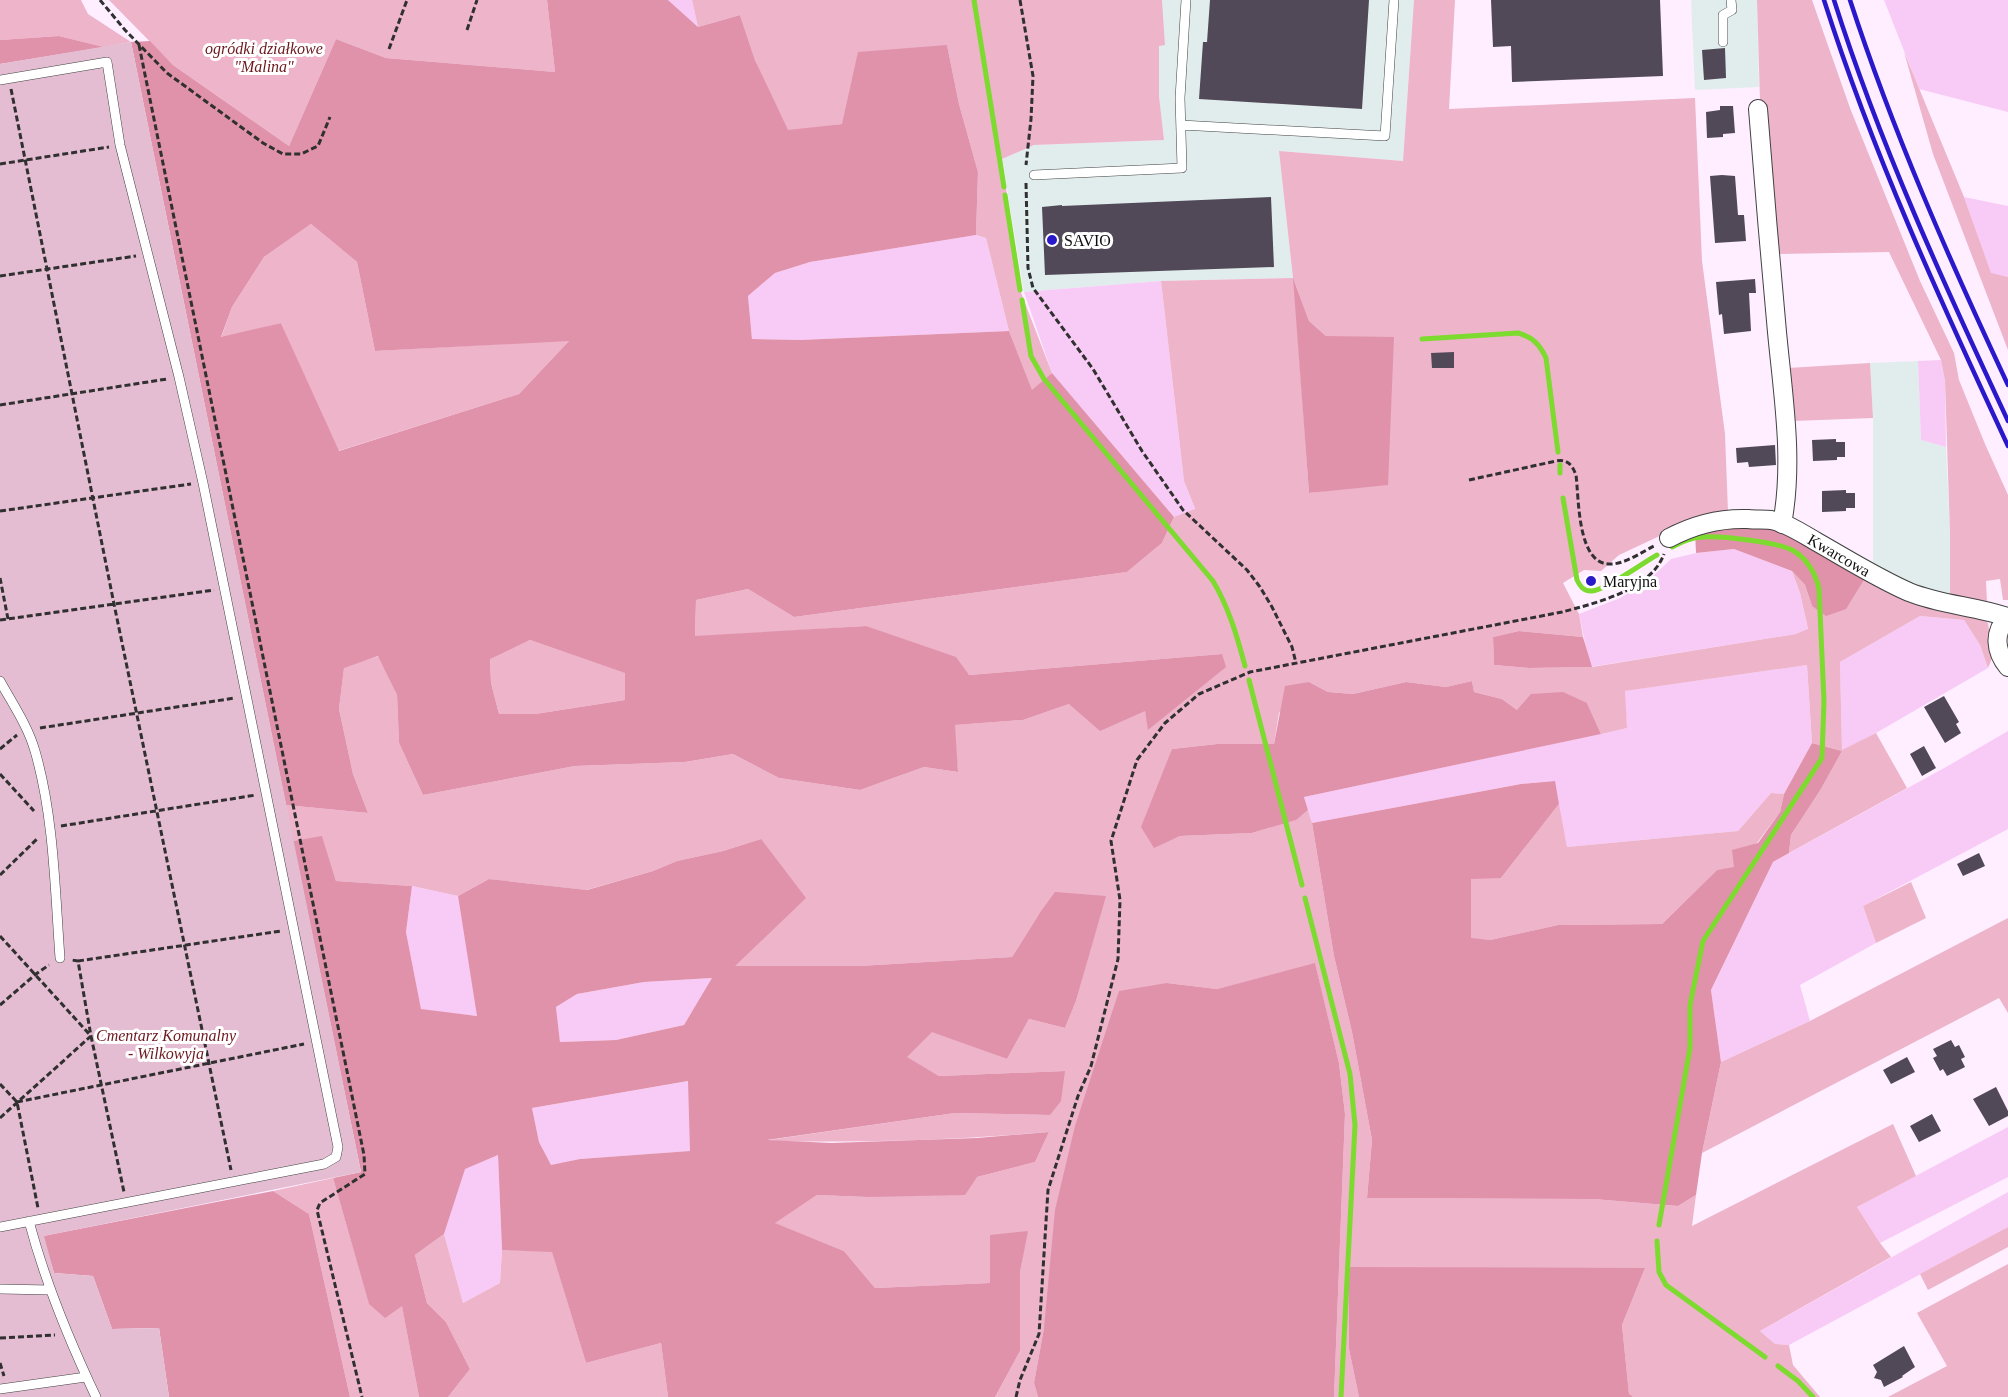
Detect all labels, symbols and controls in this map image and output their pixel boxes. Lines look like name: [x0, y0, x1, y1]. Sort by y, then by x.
park label: ogródki działkowe "Malina": [205, 40, 323, 75]
place label: SAVIO: [1064, 232, 1111, 249]
marker: SAVIO: [1045, 233, 1059, 247]
street label: Kwarcowa: [1805, 531, 1873, 580]
place label: Maryjna: [1603, 573, 1657, 591]
marker: Maryjna: [1584, 574, 1598, 588]
park label: Cmentarz Komunalny - Wilkowyja: [96, 1027, 237, 1063]

